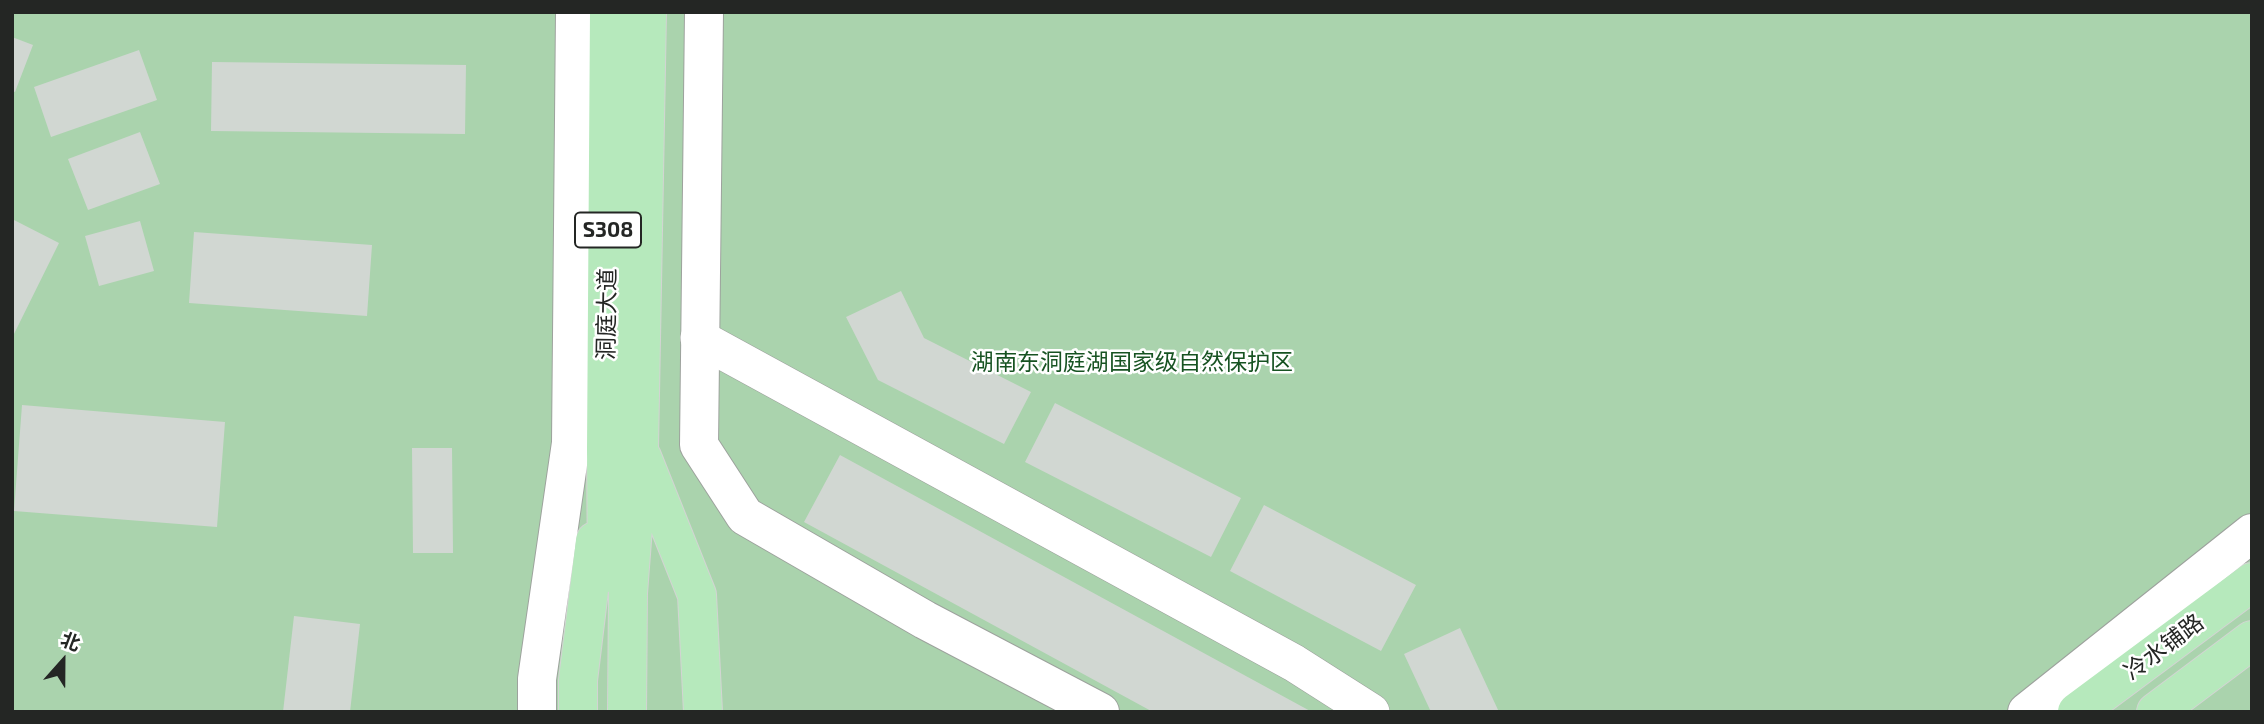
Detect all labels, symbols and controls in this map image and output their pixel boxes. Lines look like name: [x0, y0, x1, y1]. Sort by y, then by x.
road number: S308: [575, 212, 641, 247]
street label: 洞庭大道: [592, 268, 622, 360]
park label: 湖南东洞庭湖国家级自然保护区: [971, 348, 1293, 376]
street label: 冷水铺路: [2119, 608, 2209, 686]
north arrow: [28, 626, 98, 696]
text: 北: [58, 627, 84, 655]

